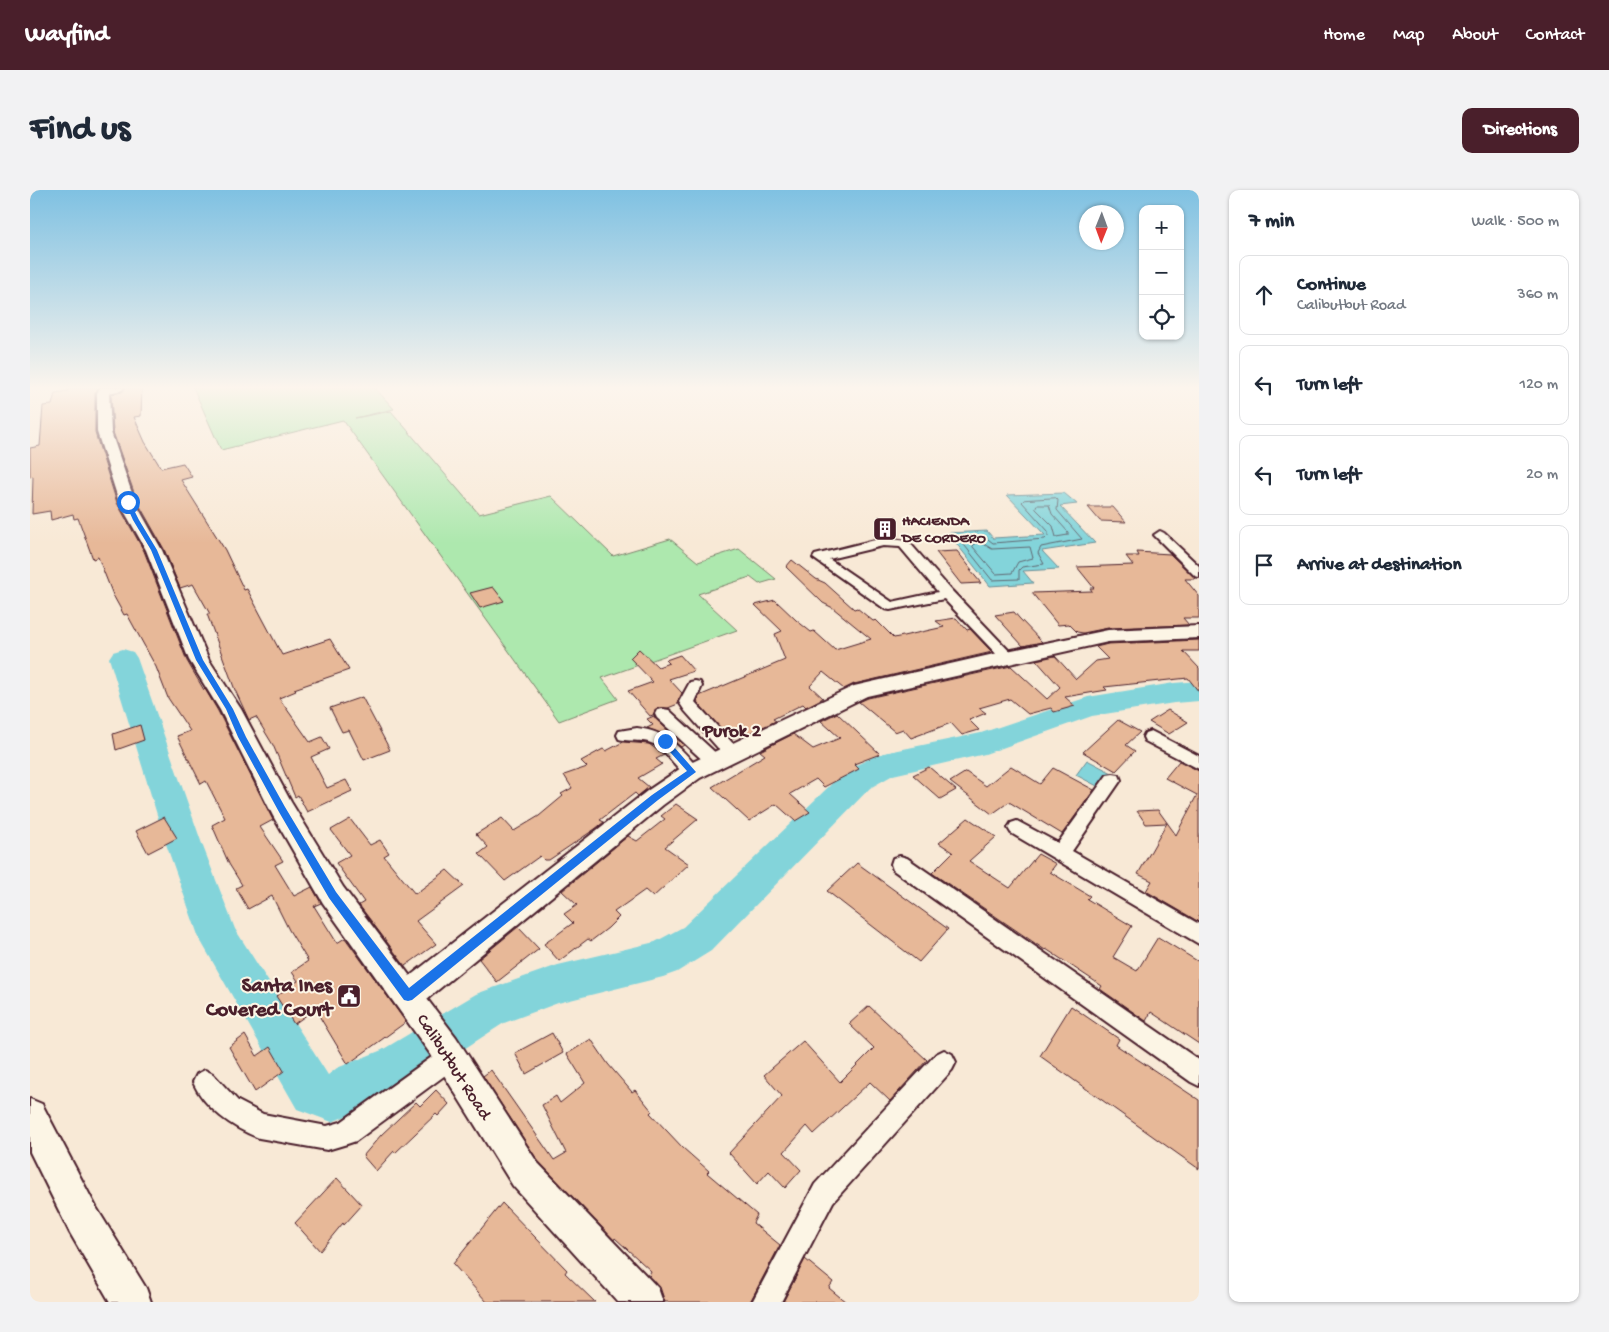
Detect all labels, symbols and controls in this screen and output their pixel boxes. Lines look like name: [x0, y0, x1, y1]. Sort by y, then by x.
text: Wayfind: [25, 21, 109, 50]
text: Home: [1323, 25, 1365, 46]
text: Map: [1393, 25, 1424, 46]
text: About: [1452, 25, 1498, 46]
text: Contact: [1526, 25, 1584, 46]
button: Directions: [1462, 108, 1579, 153]
text: Find us: [30, 110, 130, 151]
north arrow: [1079, 205, 1124, 250]
map controls: [1139, 205, 1184, 340]
button: +: [1139, 205, 1184, 250]
text: 7 min: [1249, 210, 1294, 235]
text: Walk · 500 m: [1472, 213, 1559, 232]
button: −: [1139, 250, 1184, 295]
text: Continue: [1297, 274, 1366, 297]
icon: ahead: [1250, 281, 1278, 309]
text: 360 m: [1517, 286, 1558, 305]
button: locate: [1139, 295, 1184, 340]
text: Calibutbut Road: [1297, 297, 1405, 316]
icon: left: [1250, 371, 1278, 399]
text: Turn left: [1297, 374, 1361, 397]
text: 120 m: [1519, 376, 1558, 395]
icon: left: [1250, 461, 1278, 489]
text: Turn left: [1297, 464, 1361, 487]
text: 20 m: [1526, 466, 1558, 485]
route start: [117, 491, 140, 514]
place label: HACIENDA DE CORDERO: [900, 513, 987, 548]
building icon: HACIENDA DE CORDERO: [872, 516, 898, 542]
icon: arrive: [1250, 551, 1278, 579]
text: Arrive at destination: [1297, 554, 1461, 577]
district label: Purok 2: [702, 721, 762, 744]
route end: [654, 730, 677, 753]
place label: Santa Ines Covered Court: [205, 975, 334, 1024]
public building icon: Santa Ines Covered Court: [336, 983, 362, 1009]
street label: Calibutbut Road: [411, 1011, 496, 1125]

